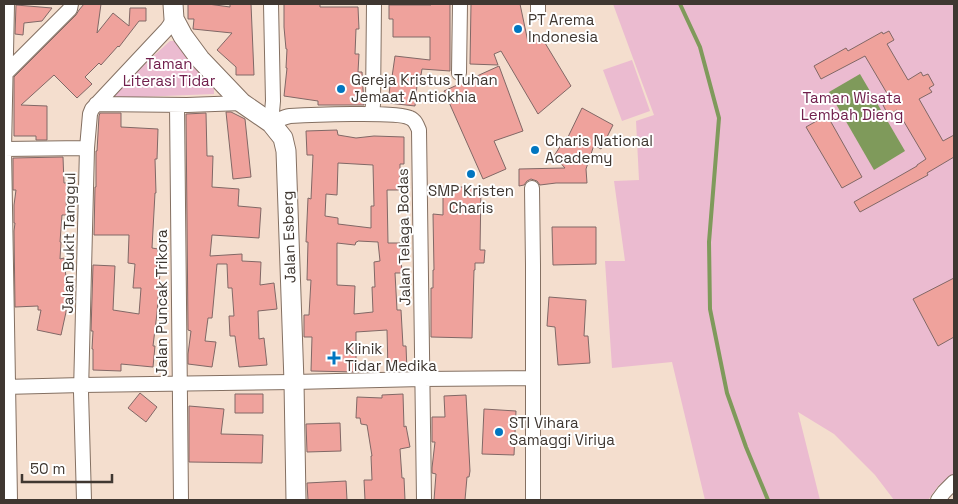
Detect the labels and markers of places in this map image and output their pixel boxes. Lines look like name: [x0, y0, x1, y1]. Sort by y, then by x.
place label: PT Arema Indonesia: [528, 10, 598, 46]
marker: PT Arema Indonesia: [512, 23, 524, 35]
place label: Gereja Kristus Tuhan Jemaat Antiokhia: [351, 70, 498, 106]
marker: Gereja Kristus Tuhan Jemaat Antiokhia: [335, 83, 347, 95]
place label: Charis National Academy: [545, 131, 653, 167]
marker: Charis National Academy: [529, 144, 541, 156]
marker: SMP Kristen Charis: [465, 168, 477, 180]
place label: SMP Kristen Charis: [428, 181, 514, 217]
place label: Klinik Tidar Medika: [345, 339, 437, 375]
marker: Klinik Tidar Medika: [327, 351, 341, 365]
place label: STI Vihara Samaggi Viriya: [509, 413, 615, 449]
marker: STI Vihara Samaggi Viriya: [493, 426, 505, 438]

